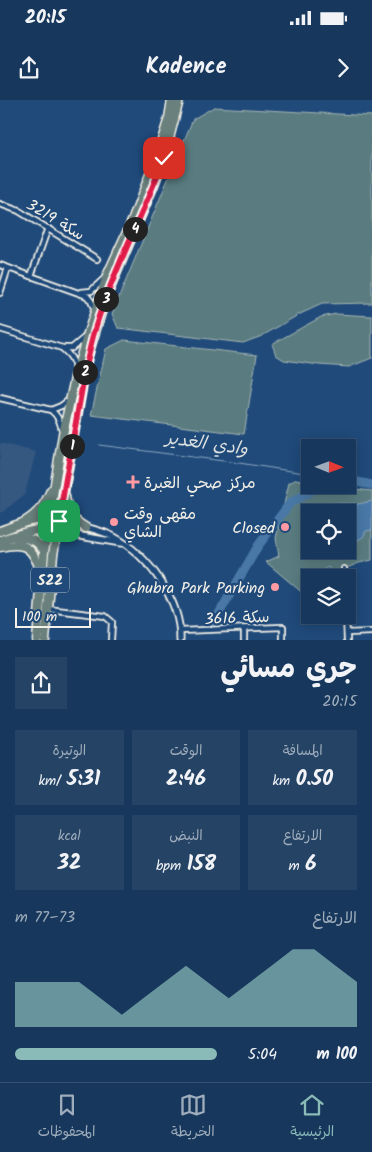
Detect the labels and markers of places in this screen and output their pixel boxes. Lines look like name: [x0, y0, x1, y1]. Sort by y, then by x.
pin: [143, 137, 185, 179]
pin: 4: [122, 216, 148, 242]
pin: 3: [94, 286, 118, 312]
pin: 2: [72, 360, 98, 384]
pin: 1: [60, 434, 84, 458]
place label: مركز صحي الغبرة: [144, 471, 256, 497]
marker: مركز صحي الغبرة: [126, 475, 140, 489]
pin: [38, 500, 80, 542]
place label: مقهى وقت الشاي: [124, 502, 196, 545]
marker: مقهى وقت الشاي: [108, 516, 120, 528]
place label: Closed: [232, 516, 276, 541]
marker: Closed: [279, 521, 291, 533]
place label: Ghubra Park Parking: [127, 576, 265, 601]
marker: Ghubra Park Parking: [269, 581, 281, 593]

